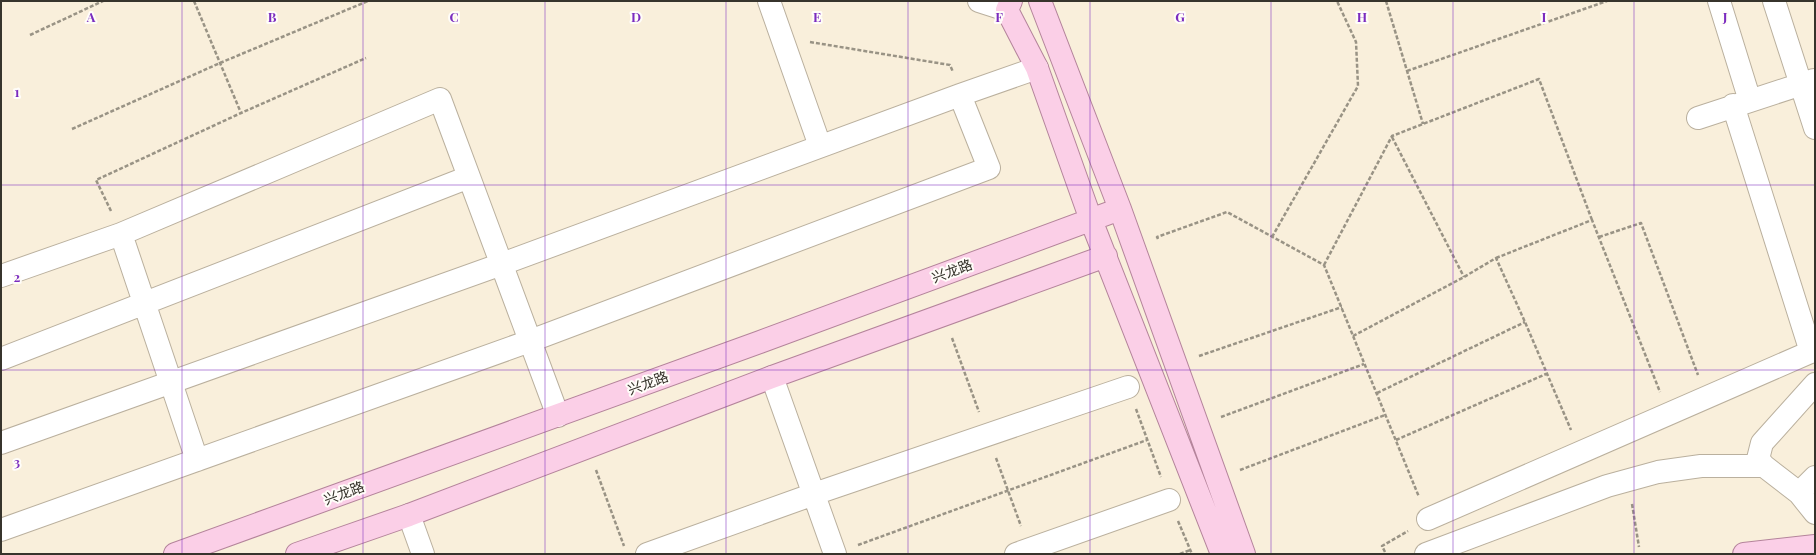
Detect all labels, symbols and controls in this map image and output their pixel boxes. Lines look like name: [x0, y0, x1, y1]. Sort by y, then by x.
text: A: [86, 8, 96, 25]
text: B: [268, 8, 277, 25]
text: C: [449, 8, 459, 25]
text: D: [631, 8, 641, 25]
text: E: [813, 8, 821, 25]
text: F: [995, 8, 1003, 25]
text: G: [1175, 8, 1185, 25]
text: H: [1357, 8, 1367, 25]
text: I: [1542, 8, 1547, 25]
text: J: [1722, 8, 1728, 25]
text: 1: [15, 83, 20, 100]
street label: 兴龙路: [929, 254, 975, 287]
text: 2: [14, 268, 21, 285]
street label: 兴龙路: [625, 366, 671, 399]
text: 3: [14, 453, 20, 470]
street label: 兴龙路: [321, 476, 367, 509]

